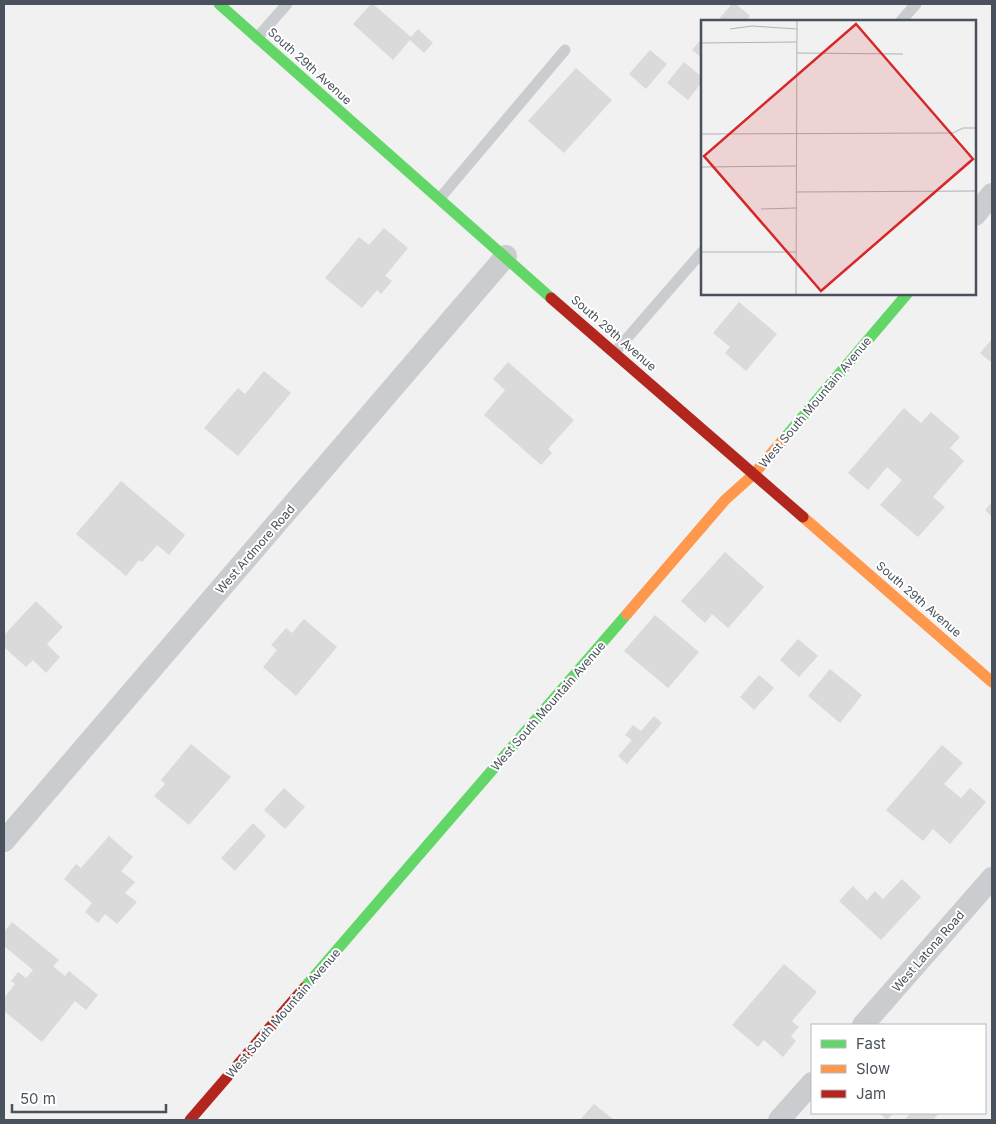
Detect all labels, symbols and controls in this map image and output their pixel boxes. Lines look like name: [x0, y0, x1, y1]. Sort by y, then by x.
inset map: [701, 20, 976, 295]
street label: South 29th Avenue: [265, 24, 355, 108]
street label: South 29th Avenue: [568, 292, 660, 374]
street label: West South Mountain Avenue: [756, 333, 874, 471]
street label: West Ardmore Road: [212, 501, 298, 597]
street label: South 29th Avenue: [873, 558, 965, 640]
street label: West South Mountain Avenue: [488, 638, 608, 774]
street label: West Latona Road: [889, 907, 967, 995]
street label: West South Mountain Avenue: [223, 945, 343, 1081]
legend: [811, 1024, 986, 1114]
text: Fast: [856, 1034, 886, 1053]
text: Slow: [856, 1059, 890, 1078]
scale bar: [12, 1082, 166, 1114]
text: Jam: [856, 1084, 886, 1103]
text: 50 m: [20, 1089, 56, 1108]

